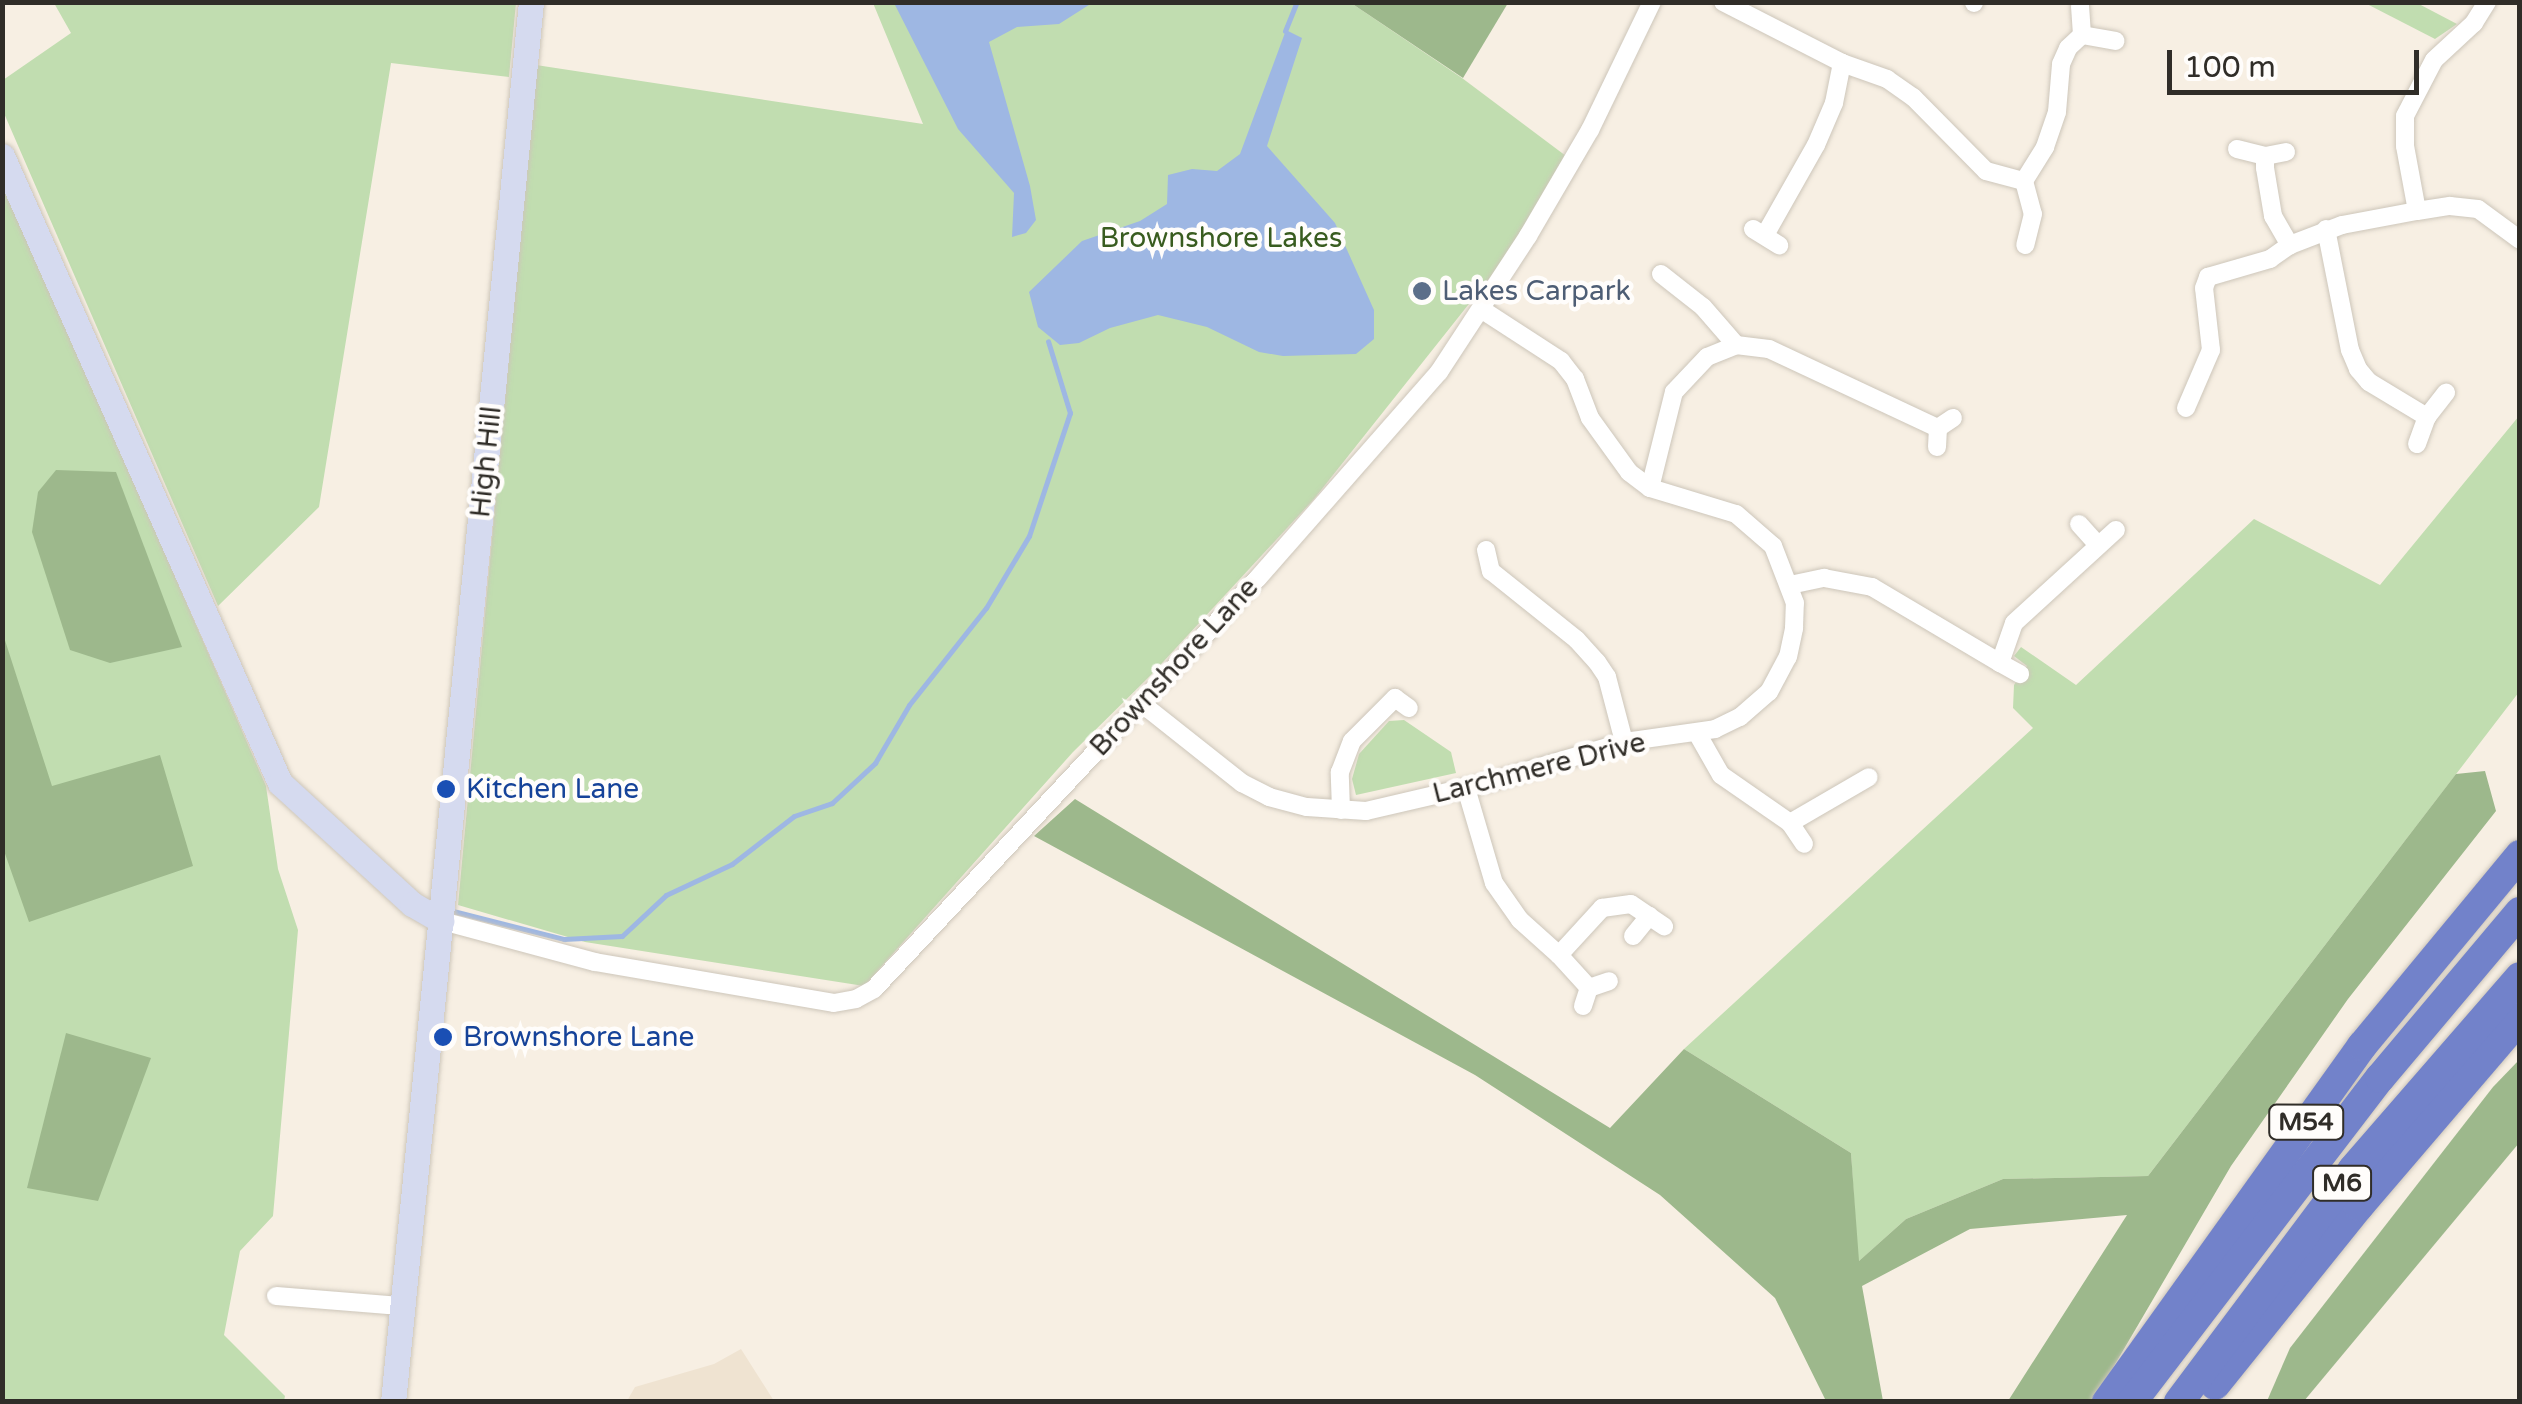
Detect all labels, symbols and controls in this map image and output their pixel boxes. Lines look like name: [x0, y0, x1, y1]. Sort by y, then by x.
scale bar: [2172, 30, 2424, 92]
text: 100 m: [2184, 49, 2276, 86]
park label: Brownshore Lakes: [1100, 221, 1342, 255]
place label: Lakes Carpark: [1442, 274, 1631, 308]
marker: Lakes Carpark: [1411, 280, 1433, 302]
street label: High Hill: [463, 405, 509, 519]
street label: Brownshore Lane: [1083, 571, 1265, 763]
street label: Larchmere Drive: [1429, 725, 1649, 811]
place label: Kitchen Lane: [466, 772, 639, 806]
marker: Kitchen Lane: [435, 778, 457, 800]
place label: Brownshore Lane: [463, 1020, 694, 1054]
marker: Brownshore Lane: [432, 1026, 454, 1048]
road number: M54: [2266, 1102, 2346, 1142]
road number: M6: [2312, 1163, 2372, 1203]

